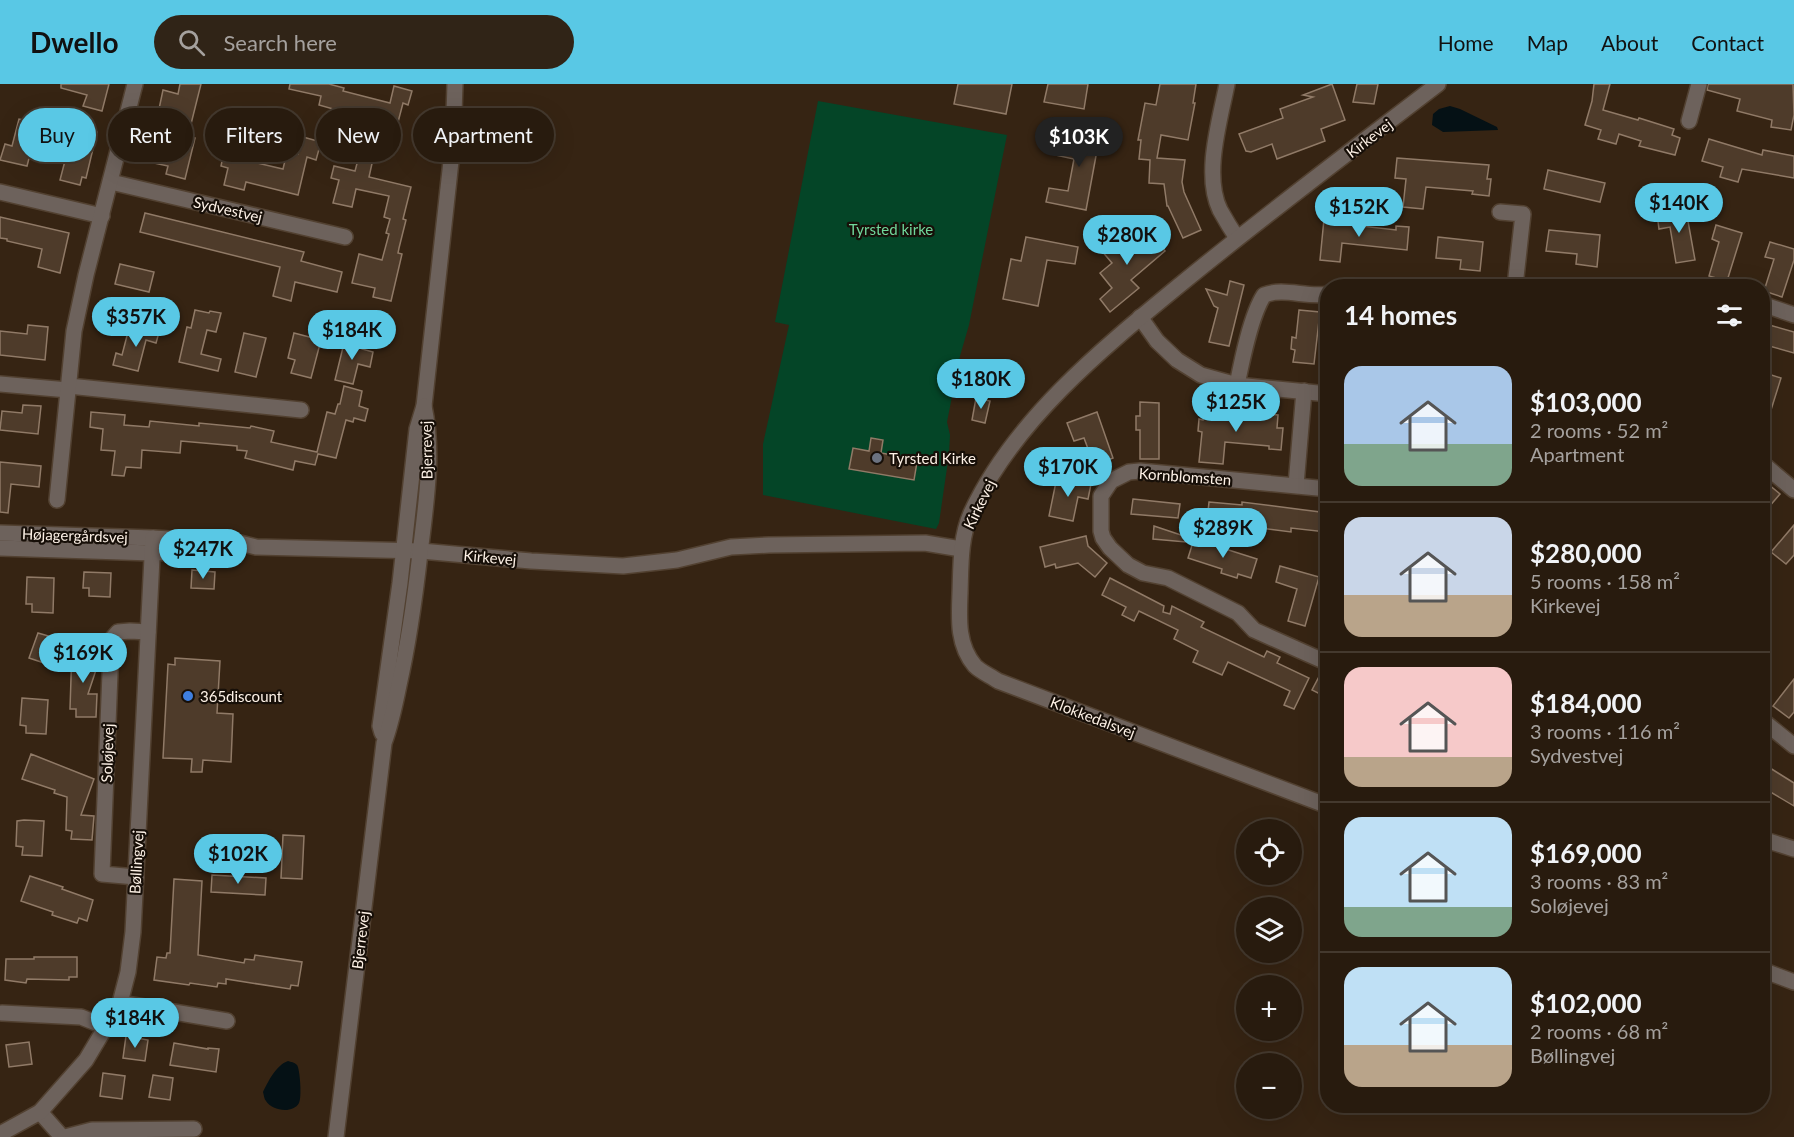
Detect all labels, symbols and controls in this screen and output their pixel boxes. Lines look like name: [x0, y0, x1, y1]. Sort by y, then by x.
search box: [154, 15, 574, 69]
text: Dwello: [30, 25, 118, 59]
icon: search: [175, 26, 208, 59]
text: Search here: [223, 29, 337, 56]
text: Home: [1438, 30, 1494, 55]
text: Map: [1527, 30, 1568, 55]
text: About: [1601, 30, 1658, 55]
text: Contact: [1691, 30, 1764, 55]
chip: Buy: [18, 108, 96, 162]
chip: Rent: [108, 108, 193, 162]
chip: Filters: [205, 108, 304, 162]
chip: New: [316, 108, 401, 162]
chip: Apartment: [413, 108, 554, 162]
street label: Kirkevej: [1342, 115, 1396, 161]
pin: $103K: [1037, 117, 1121, 168]
text: $103K: [1049, 124, 1109, 148]
pin: $140K: [1637, 183, 1721, 234]
pin: $152K: [1317, 187, 1401, 238]
text: $140K: [1649, 190, 1709, 214]
street label: Sydvestvej: [192, 192, 264, 226]
text: $152K: [1329, 194, 1389, 218]
pin: $280K: [1085, 215, 1169, 266]
park label: Tyrsted kirke: [849, 220, 933, 238]
text: $280K: [1097, 222, 1157, 246]
pin: $357K: [94, 297, 178, 348]
text: 14 homes: [1344, 299, 1457, 331]
icon: filters: [1713, 299, 1746, 332]
text: $357K: [106, 304, 166, 328]
pin: $184K: [310, 310, 394, 361]
text: $184K: [322, 317, 382, 341]
pin: $180K: [939, 359, 1023, 410]
text: $180K: [951, 366, 1011, 390]
pin: $125K: [1194, 382, 1278, 433]
text: $103,000: [1530, 386, 1642, 418]
text: $125K: [1206, 389, 1266, 413]
icon: home: [1392, 390, 1464, 462]
text: 2 rooms · 52 m²: [1530, 418, 1668, 442]
street label: Bjerrevej: [416, 421, 436, 479]
text: Apartment: [1530, 442, 1624, 466]
pin: $170K: [1026, 447, 1110, 498]
place label: Tyrsted Kirke: [889, 449, 976, 467]
marker: Tyrsted Kirke: [870, 451, 884, 465]
text: $170K: [1038, 454, 1098, 478]
street label: Kornblomsten: [1138, 464, 1232, 488]
street label: Kirkevej: [959, 476, 999, 532]
pin: $289K: [1181, 508, 1265, 559]
text: $289K: [1193, 515, 1253, 539]
street label: Højagergårdsvej: [22, 524, 128, 546]
pin: $247K: [161, 529, 245, 580]
text: $247K: [173, 536, 233, 560]
text: $280,000: [1530, 537, 1642, 569]
icon: home: [1392, 541, 1464, 613]
street label: Kirkevej: [463, 546, 517, 568]
text: 5 rooms · 158 m²: [1530, 569, 1680, 593]
text: Kirkevej: [1530, 593, 1601, 617]
pin: $169K: [41, 633, 125, 684]
text: $169K: [53, 640, 113, 664]
place label: 365discount: [200, 687, 283, 705]
text: $184,000: [1530, 687, 1642, 719]
marker: 365discount: [181, 689, 195, 703]
icon: home: [1392, 691, 1464, 763]
street label: Klokkedalsvej: [1048, 693, 1138, 741]
text: 3 rooms · 116 m²: [1530, 719, 1680, 743]
street label: Soløjevej: [97, 723, 117, 783]
text: Sydvestvej: [1530, 743, 1623, 767]
map controls: [1236, 819, 1302, 1119]
button: locate: [1236, 819, 1302, 885]
street label: Bøllingvej: [125, 830, 147, 894]
pin: $102K: [196, 834, 280, 885]
text: $169,000: [1530, 837, 1642, 869]
text: $102K: [208, 841, 268, 865]
icon: home: [1392, 841, 1464, 913]
text: 3 rooms · 83 m²: [1530, 869, 1668, 893]
text: Soløjevej: [1530, 893, 1609, 917]
button: layers: [1236, 897, 1302, 963]
street label: Bjerrevej: [348, 910, 372, 970]
button: +: [1236, 975, 1302, 1041]
text: $102,000: [1530, 987, 1642, 1019]
icon: home: [1392, 991, 1464, 1063]
pin: $184K: [93, 998, 177, 1049]
text: $184K: [105, 1005, 165, 1029]
text: 2 rooms · 68 m²: [1530, 1019, 1668, 1043]
text: Bøllingvej: [1530, 1043, 1615, 1067]
button: −: [1236, 1053, 1302, 1119]

